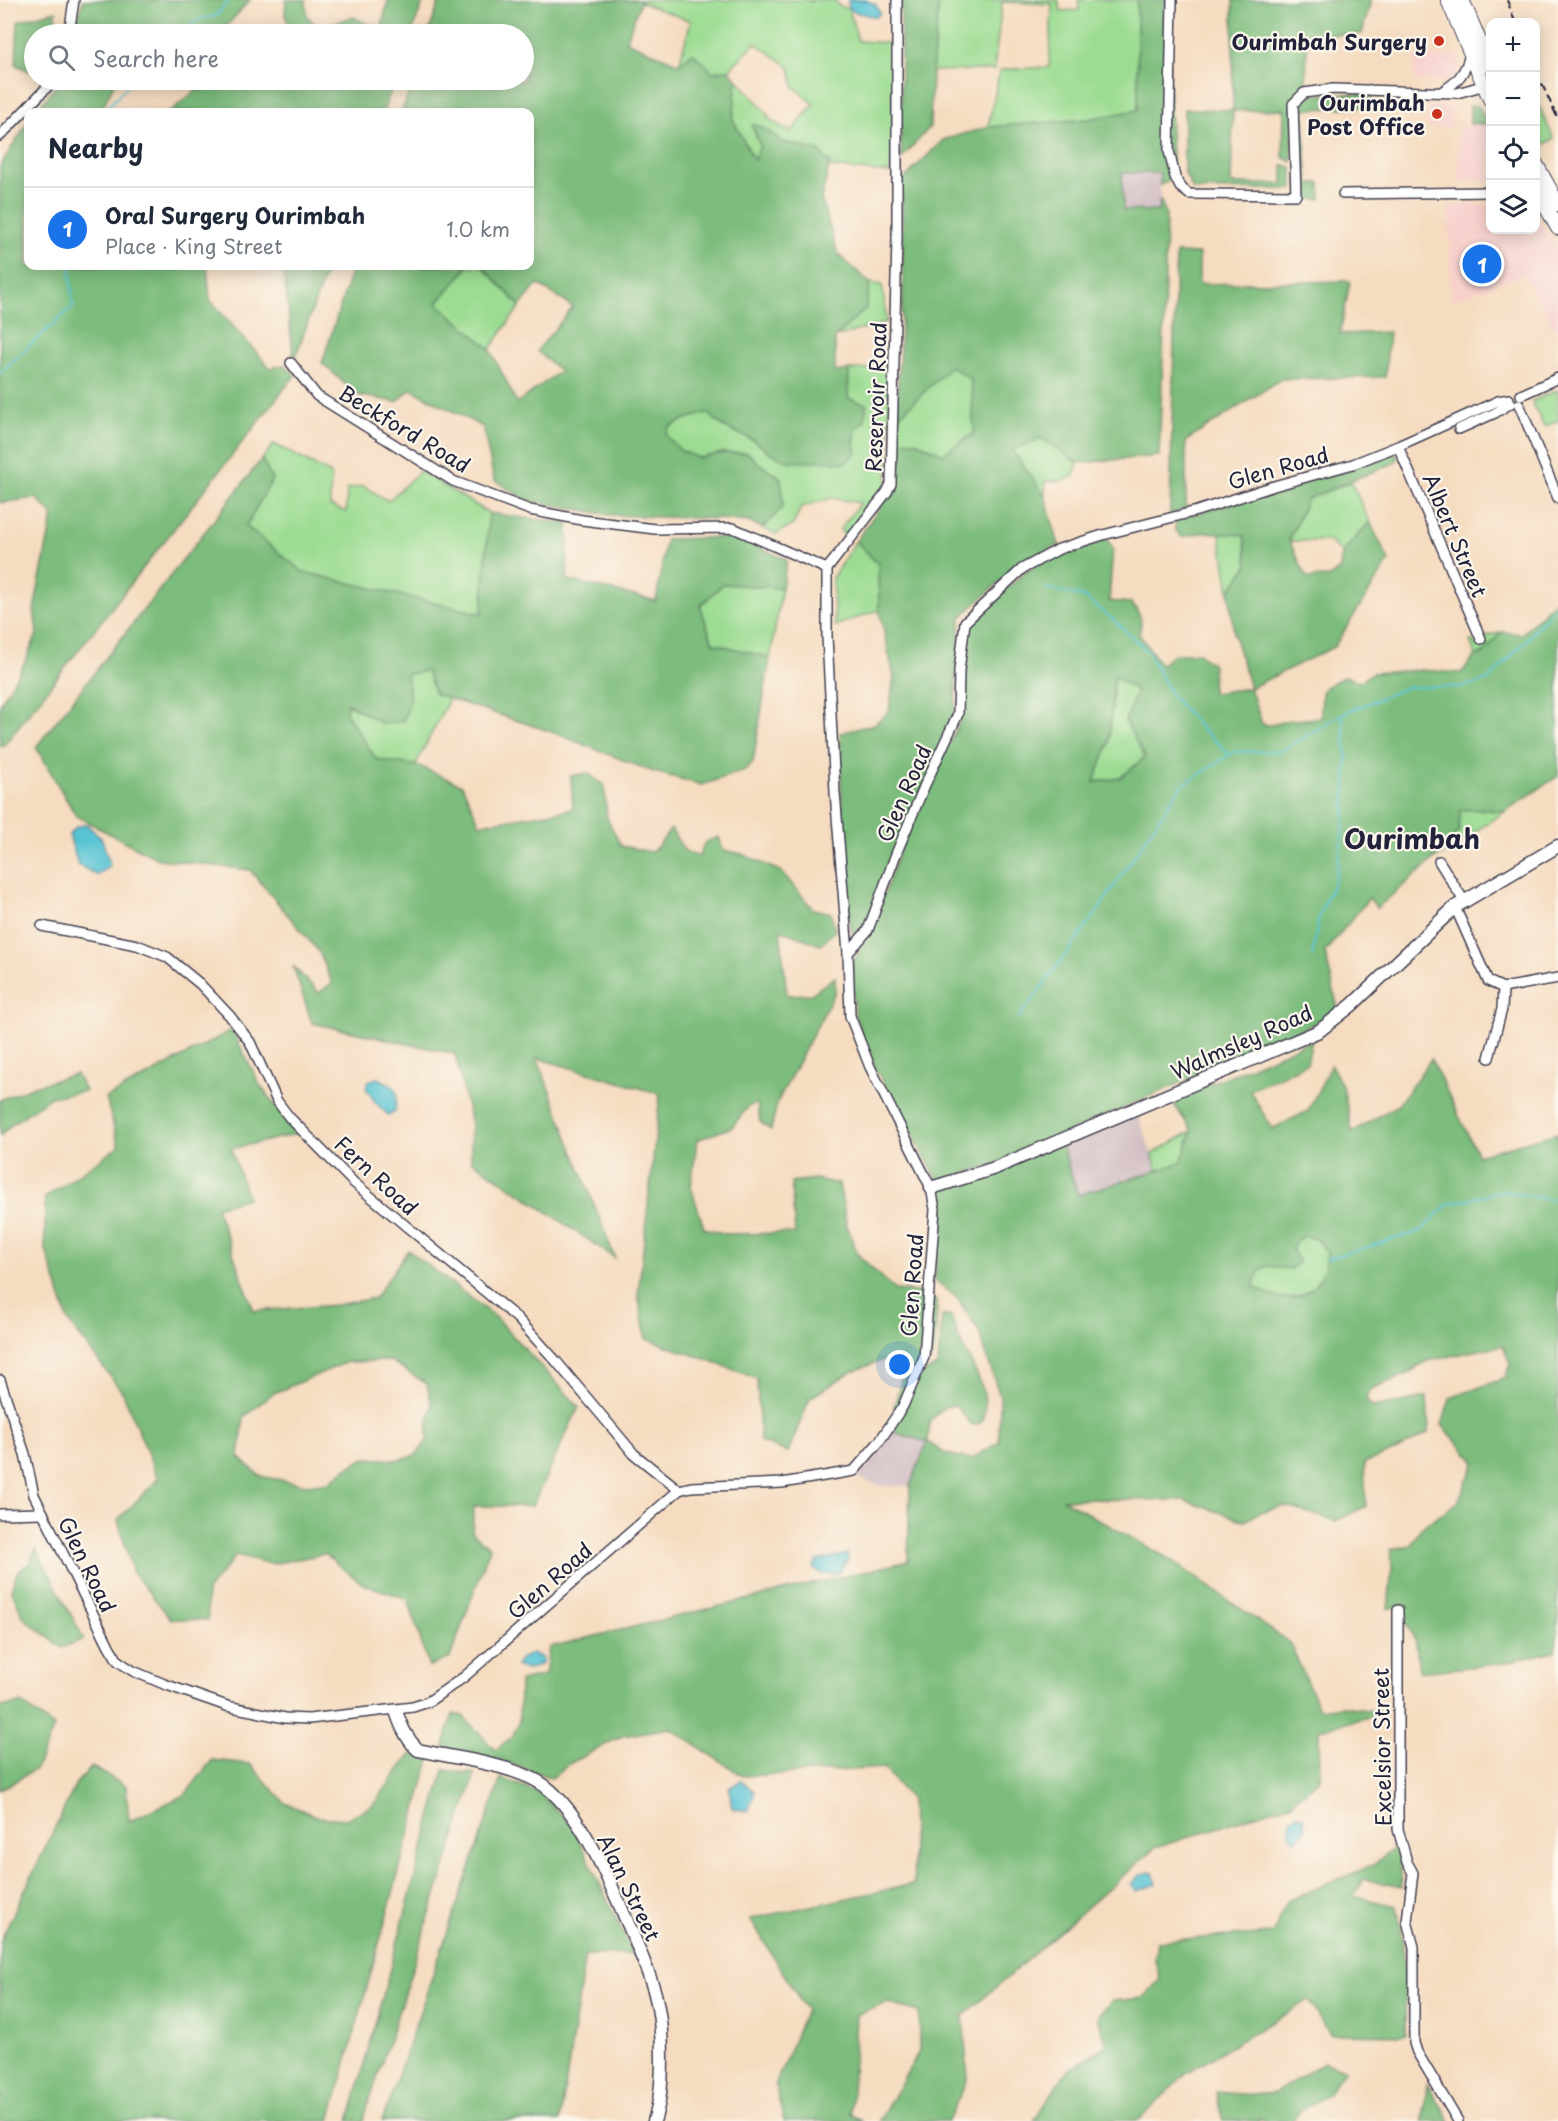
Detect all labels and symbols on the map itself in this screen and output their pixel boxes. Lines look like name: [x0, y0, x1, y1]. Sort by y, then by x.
place label: Ourimbah Surgery: [1232, 25, 1427, 57]
marker: Ourimbah Surgery: [1432, 34, 1446, 48]
place label: Ourimbah Post Office: [1307, 86, 1425, 142]
marker: Ourimbah Post Office: [1430, 107, 1444, 121]
pin: 1: [1462, 242, 1502, 286]
street label: Reservoir Road: [856, 321, 894, 473]
street label: Beckford Road: [333, 376, 477, 480]
street label: Glen Road: [1224, 437, 1332, 497]
street label: Albert Street: [1415, 468, 1497, 602]
street label: Glen Road: [867, 739, 939, 847]
district label: Ourimbah: [1344, 817, 1480, 858]
street label: Walmsley Road: [1165, 995, 1317, 1087]
street label: Fern Road: [328, 1128, 426, 1222]
street label: Glen Road: [891, 1232, 931, 1338]
your location: [885, 1350, 914, 1379]
street label: Glen Road: [51, 1510, 125, 1618]
street label: Glen Road: [499, 1534, 599, 1626]
street label: Excelsior Street: [1364, 1668, 1398, 1826]
street label: Alan Street: [590, 1828, 670, 1946]

